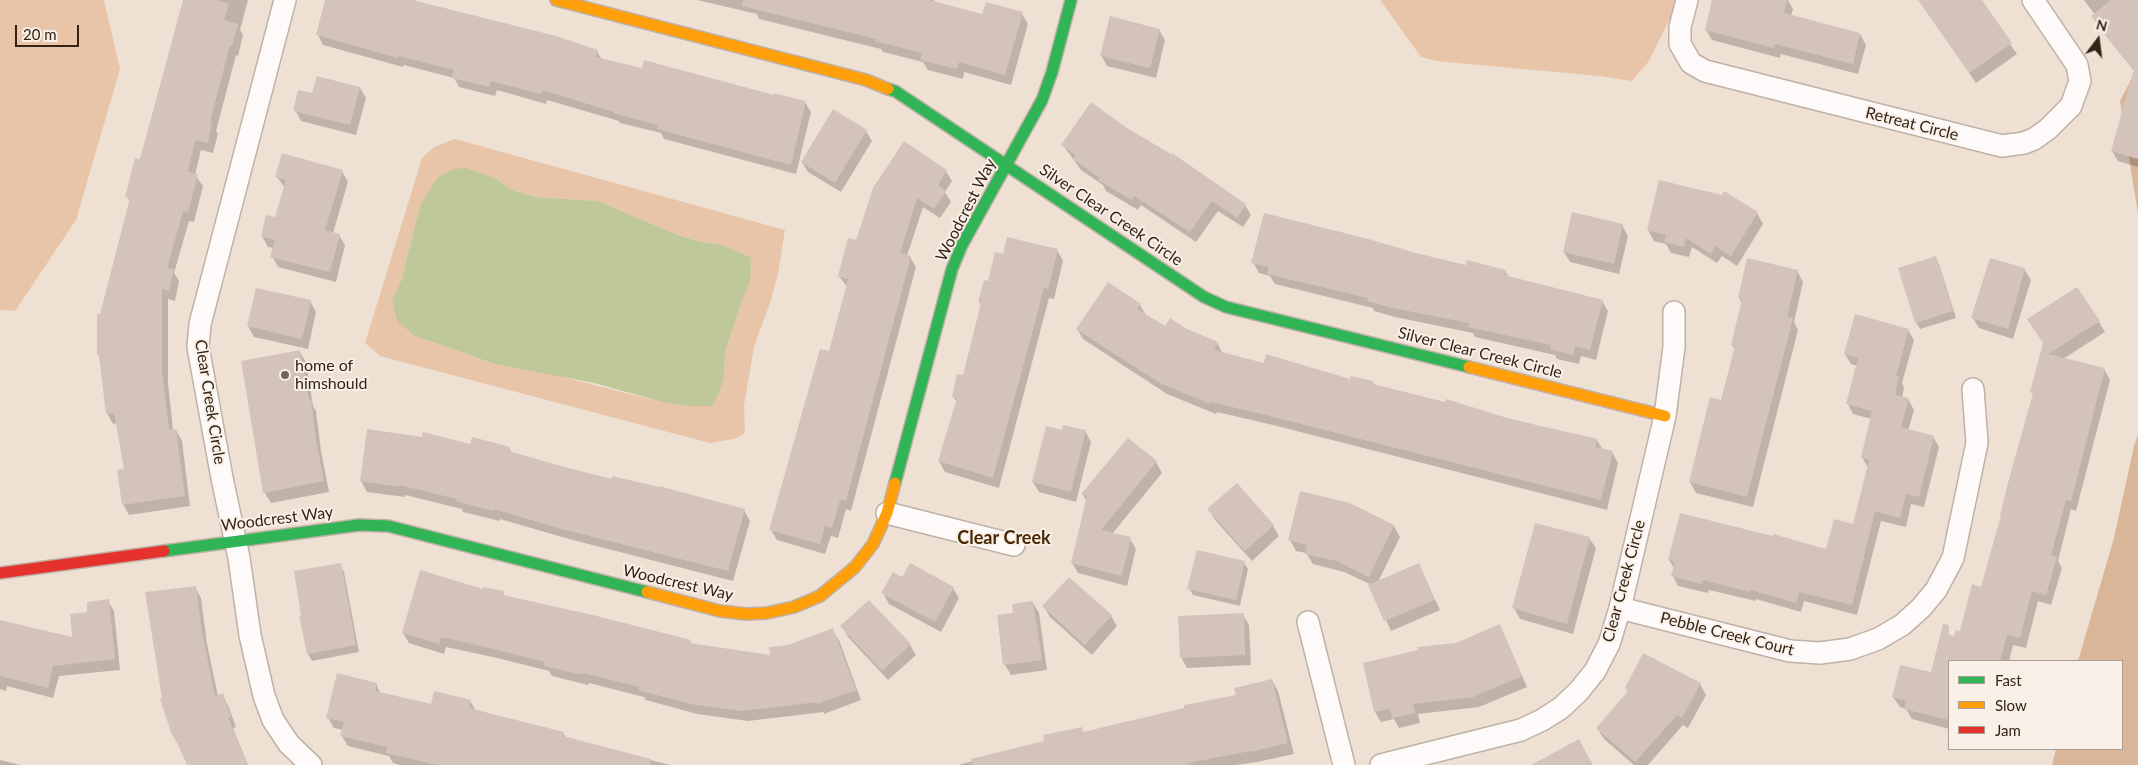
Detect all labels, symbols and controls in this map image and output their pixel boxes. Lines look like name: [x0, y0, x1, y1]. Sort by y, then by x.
scale bar: [18, 15, 81, 47]
north arrow: [2073, 15, 2123, 65]
text: N: [2095, 15, 2109, 35]
text: 20 m: [23, 25, 57, 43]
street label: Retreat Circle: [1864, 103, 1960, 145]
street label: Woodcrest Way: [932, 155, 1000, 265]
street label: Silver Clear Creek Circle: [1036, 160, 1186, 270]
street label: Silver Clear Creek Circle: [1396, 323, 1564, 383]
street label: Clear Creek Circle: [191, 338, 229, 466]
place label: home of himshould: [295, 356, 368, 394]
marker: home of himshould: [279, 369, 291, 381]
street label: Woodcrest Way: [220, 503, 334, 535]
street label: Clear Creek Circle: [1598, 518, 1650, 644]
district label: Clear Creek: [957, 527, 1051, 549]
street label: Woodcrest Way: [621, 561, 735, 605]
street label: Pebble Creek Court: [1658, 608, 1796, 660]
legend: [1948, 660, 2123, 750]
text: Fast: [1995, 671, 2022, 689]
text: Slow: [1995, 696, 2027, 714]
text: Jam: [1995, 721, 2021, 739]

